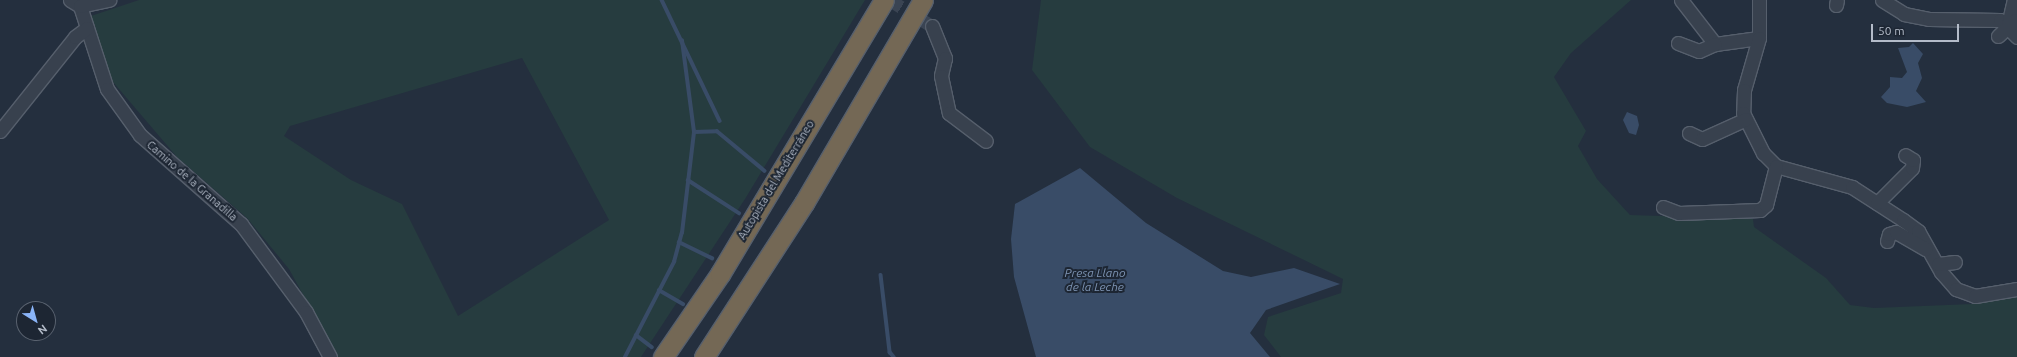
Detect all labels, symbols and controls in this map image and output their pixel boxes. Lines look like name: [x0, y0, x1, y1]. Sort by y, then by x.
scale bar: [1873, 16, 1961, 42]
text: 50 m: [1878, 24, 1905, 37]
street label: Autopista del Mediterráneo: [735, 118, 817, 242]
street label: Camino de la Granadilla: [144, 138, 240, 224]
water label: Presa Llano de la Leche: [1065, 266, 1125, 294]
north arrow: [16, 301, 56, 341]
text: N: [36, 323, 50, 337]

